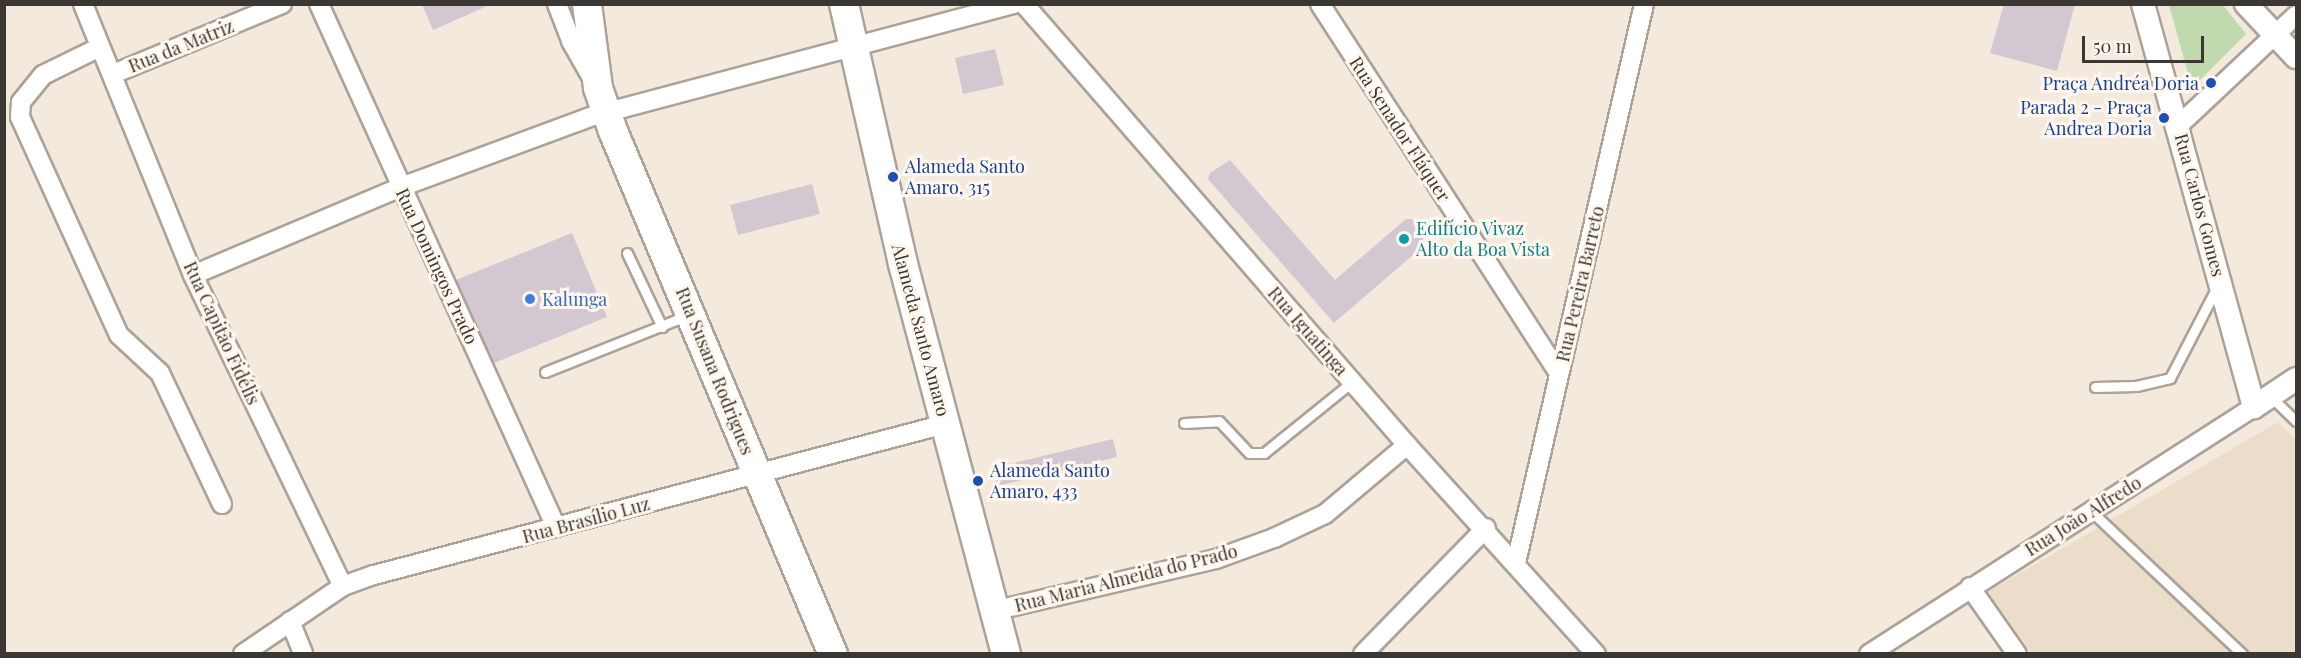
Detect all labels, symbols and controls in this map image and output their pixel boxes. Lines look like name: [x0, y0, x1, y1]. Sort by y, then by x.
street label: Rua da Matriz: [125, 15, 237, 77]
scale bar: [2085, 24, 2206, 62]
text: 50 m: [2093, 34, 2132, 58]
street label: Rua Senador Fláquer: [1345, 52, 1455, 206]
place label: Praça Andréa Doria: [2041, 72, 2199, 94]
marker: Praça Andréa Doria: [2204, 76, 2218, 90]
place label: Parada 2 - Praça Andrea Doria: [2020, 97, 2152, 140]
marker: Parada 2 - Praça Andrea Doria: [2157, 111, 2171, 125]
street label: Rua Carlos Gomes: [2170, 131, 2230, 279]
place label: Alameda Santo Amaro, 315: [905, 156, 1025, 198]
marker: Alameda Santo Amaro, 315: [886, 170, 900, 184]
street label: Rua Domingos Prado: [391, 184, 483, 348]
street label: Rua Pereira Barreto: [1552, 204, 1608, 364]
place label: Edifício Vivaz Alto da Boa Vista: [1416, 218, 1551, 260]
marker: Edifício Vivaz Alto da Boa Vista: [1397, 232, 1411, 246]
street label: Alameda Santo Amaro: [887, 241, 955, 419]
street label: Rua Capitão Fidélis: [179, 258, 265, 408]
street label: Rua Iguatinga: [1263, 282, 1353, 380]
street label: Rua Susana Rodrigues: [671, 284, 759, 458]
place label: Kalunga: [542, 288, 607, 310]
marker: Kalunga: [523, 292, 537, 306]
place label: Alameda Santo Amaro, 433: [990, 460, 1110, 502]
street label: Rua João Alfredo: [2021, 471, 2145, 561]
marker: Alameda Santo Amaro, 433: [971, 474, 985, 488]
street label: Rua Brasílio Luz: [520, 493, 652, 547]
street label: Rua Maria Almeida do Prado: [1012, 540, 1240, 616]

